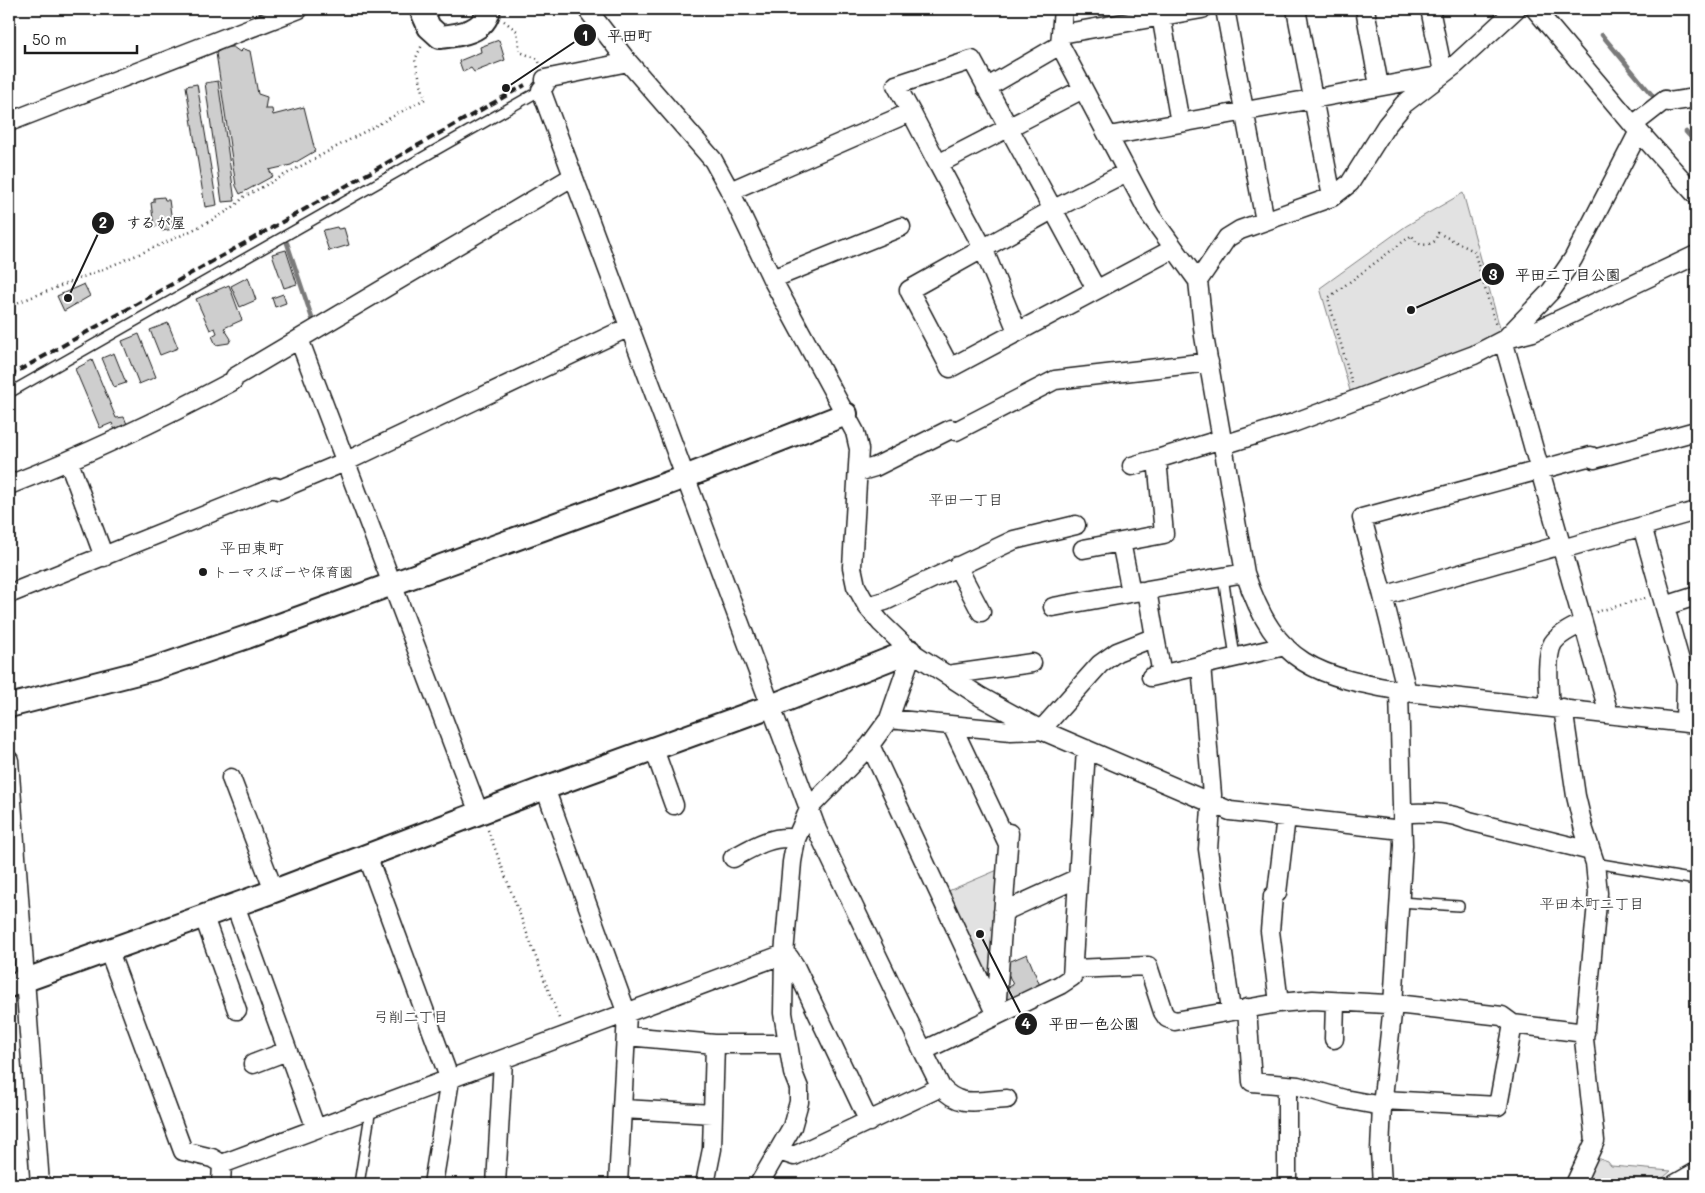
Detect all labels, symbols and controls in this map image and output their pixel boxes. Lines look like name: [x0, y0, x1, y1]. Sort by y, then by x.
callout: 平田町: [573, 20, 663, 50]
scale bar: [25, 22, 138, 54]
text: 1: [582, 25, 588, 45]
text: 平田町: [607, 25, 653, 45]
text: 50 m: [32, 29, 67, 49]
callout: するが屋: [91, 208, 196, 238]
text: 2: [99, 212, 107, 232]
text: するが屋: [126, 212, 186, 232]
callout: 平田二丁目公園: [1481, 259, 1631, 289]
text: 3: [1488, 264, 1498, 284]
text: 平田二丁目公園: [1515, 264, 1621, 284]
district label: 平田一丁目: [928, 489, 1004, 509]
district label: 平田東町: [220, 537, 284, 558]
place label: トーマスぼーや保育園: [213, 562, 353, 581]
marker: トーマスぼーや保育園: [197, 566, 209, 578]
district label: 平田本町二丁目: [1539, 893, 1645, 913]
district label: 弓削二丁目: [373, 1006, 449, 1026]
callout: 平田一色公園: [1014, 1009, 1149, 1039]
text: 4: [1021, 1013, 1031, 1033]
text: 平田一色公園: [1049, 1013, 1139, 1033]

